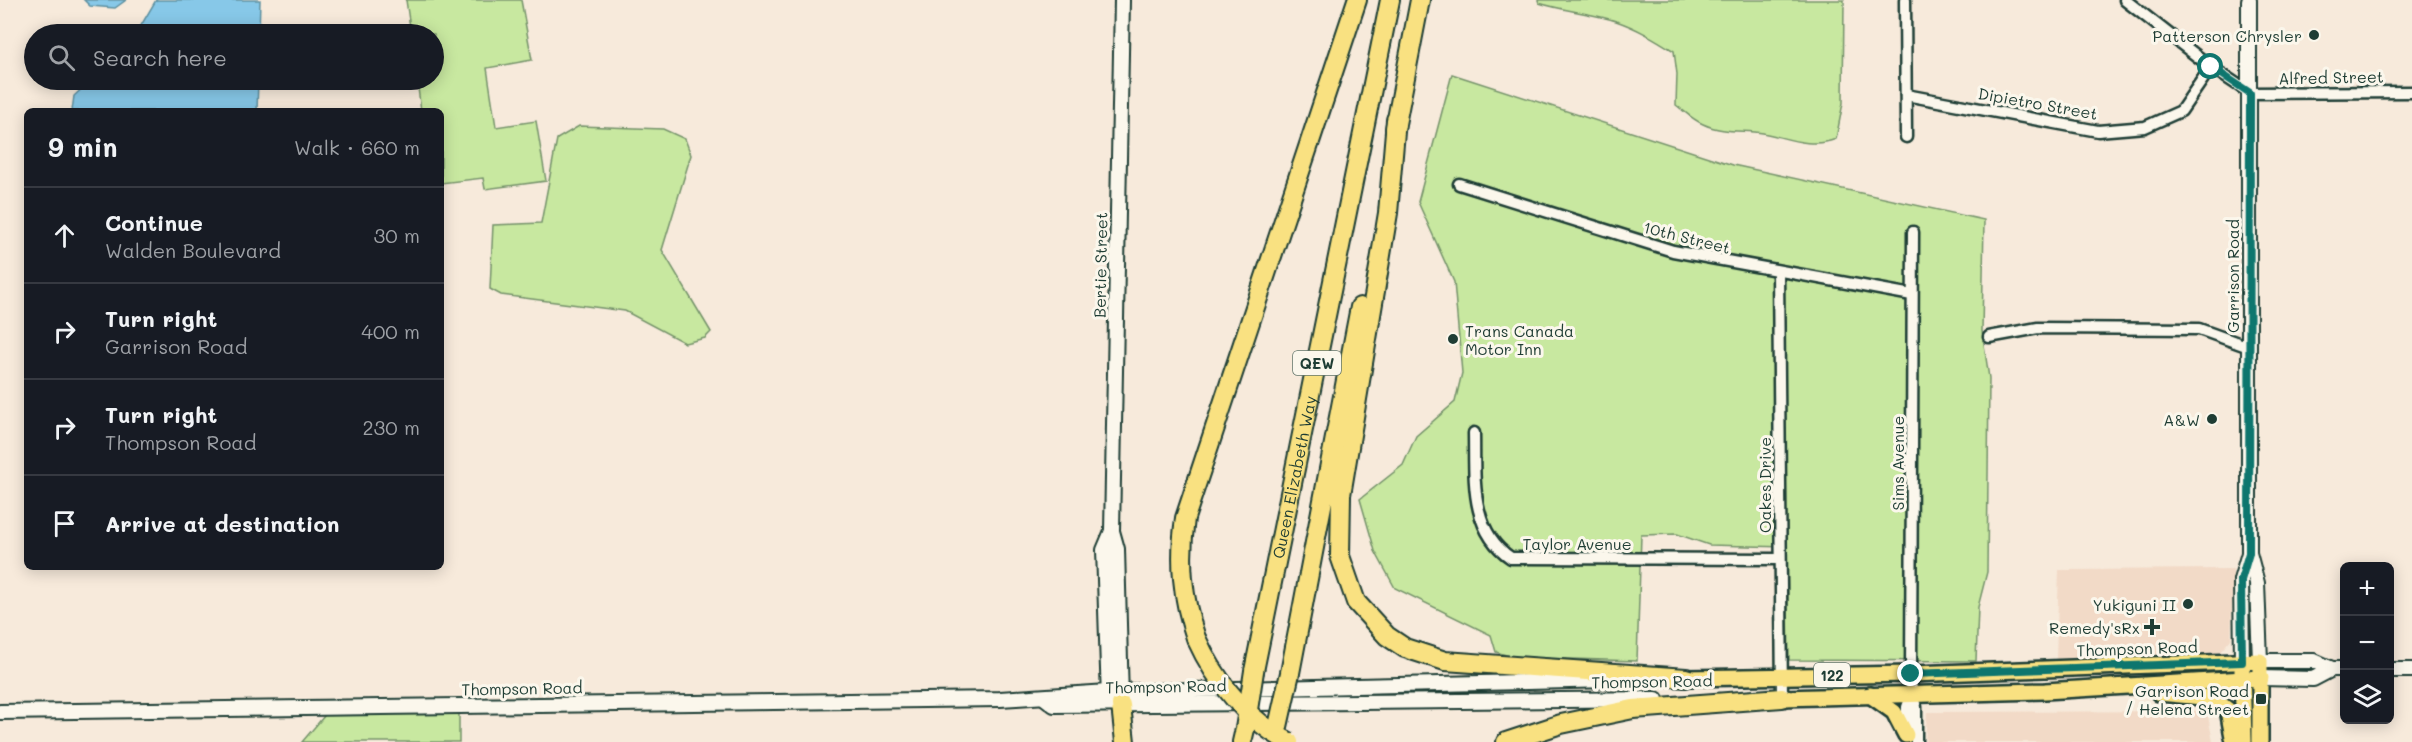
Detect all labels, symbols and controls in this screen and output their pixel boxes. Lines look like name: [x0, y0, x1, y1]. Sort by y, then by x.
search box: [24, 24, 444, 90]
place label: Patterson Chrysler: [2152, 25, 2302, 46]
marker: Patterson Chrysler: [2307, 28, 2321, 42]
icon: search: [45, 41, 78, 74]
text: Search here: [93, 43, 227, 72]
route start: [2197, 53, 2223, 79]
street label: Alfred Street: [2278, 66, 2384, 88]
street label: Dipietro Street: [1977, 82, 2099, 124]
text: 9 min: [48, 130, 117, 164]
text: Walk · 660 m: [294, 134, 420, 160]
text: Continue: [105, 208, 203, 237]
street label: Bertie Street: [1089, 212, 1111, 318]
street label: 10th Street: [1641, 216, 1733, 258]
icon: ahead: [48, 219, 81, 252]
street label: Garrison Road: [2222, 219, 2243, 333]
text: 30 m: [374, 222, 420, 248]
text: Walden Boulevard: [105, 237, 281, 263]
text: Turn right: [105, 304, 217, 333]
icon: right: [48, 315, 81, 348]
text: 400 m: [361, 318, 420, 344]
place label: Trans Canada Motor Inn: [1465, 320, 1574, 359]
marker: Trans Canada Motor Inn: [1446, 332, 1460, 346]
text: Garrison Road: [105, 333, 247, 359]
road number: QEW: [1293, 351, 1341, 375]
street label: Queen Elizabeth Way: [1267, 394, 1320, 560]
text: Turn right: [105, 400, 217, 429]
place label: A&W: [2163, 409, 2200, 430]
icon: right: [48, 411, 81, 444]
marker: A&W: [2205, 412, 2219, 426]
text: 230 m: [362, 414, 420, 440]
street label: Sims Avenue: [1887, 416, 1908, 510]
text: Thompson Road: [105, 429, 256, 455]
street label: Oakes Drive: [1754, 437, 1775, 533]
icon: arrive: [48, 507, 81, 540]
text: Arrive at destination: [105, 509, 340, 538]
street label: Taylor Avenue: [1522, 533, 1632, 554]
map controls: [2340, 562, 2394, 724]
button: +: [2340, 562, 2394, 616]
place label: Yukiguni II: [2092, 594, 2176, 615]
marker: Yukiguni II: [2181, 597, 2195, 611]
button: −: [2340, 616, 2394, 670]
place label: Remedy'sRx: [2049, 617, 2140, 638]
marker: Remedy'sRx: [2145, 620, 2159, 634]
street label: Thompson Road: [2076, 635, 2198, 661]
route end: [1897, 660, 1923, 686]
road number: 122: [1814, 663, 1850, 687]
street label: Thompson Road: [1591, 669, 1713, 693]
button: layers: [2340, 670, 2394, 724]
street label: Thompson Road: [1105, 674, 1227, 698]
street label: Thompson Road: [461, 676, 583, 700]
place label: Garrison Road / Helena Street: [2125, 680, 2249, 719]
marker: Garrison Road / Helena Street: [2254, 692, 2268, 706]

